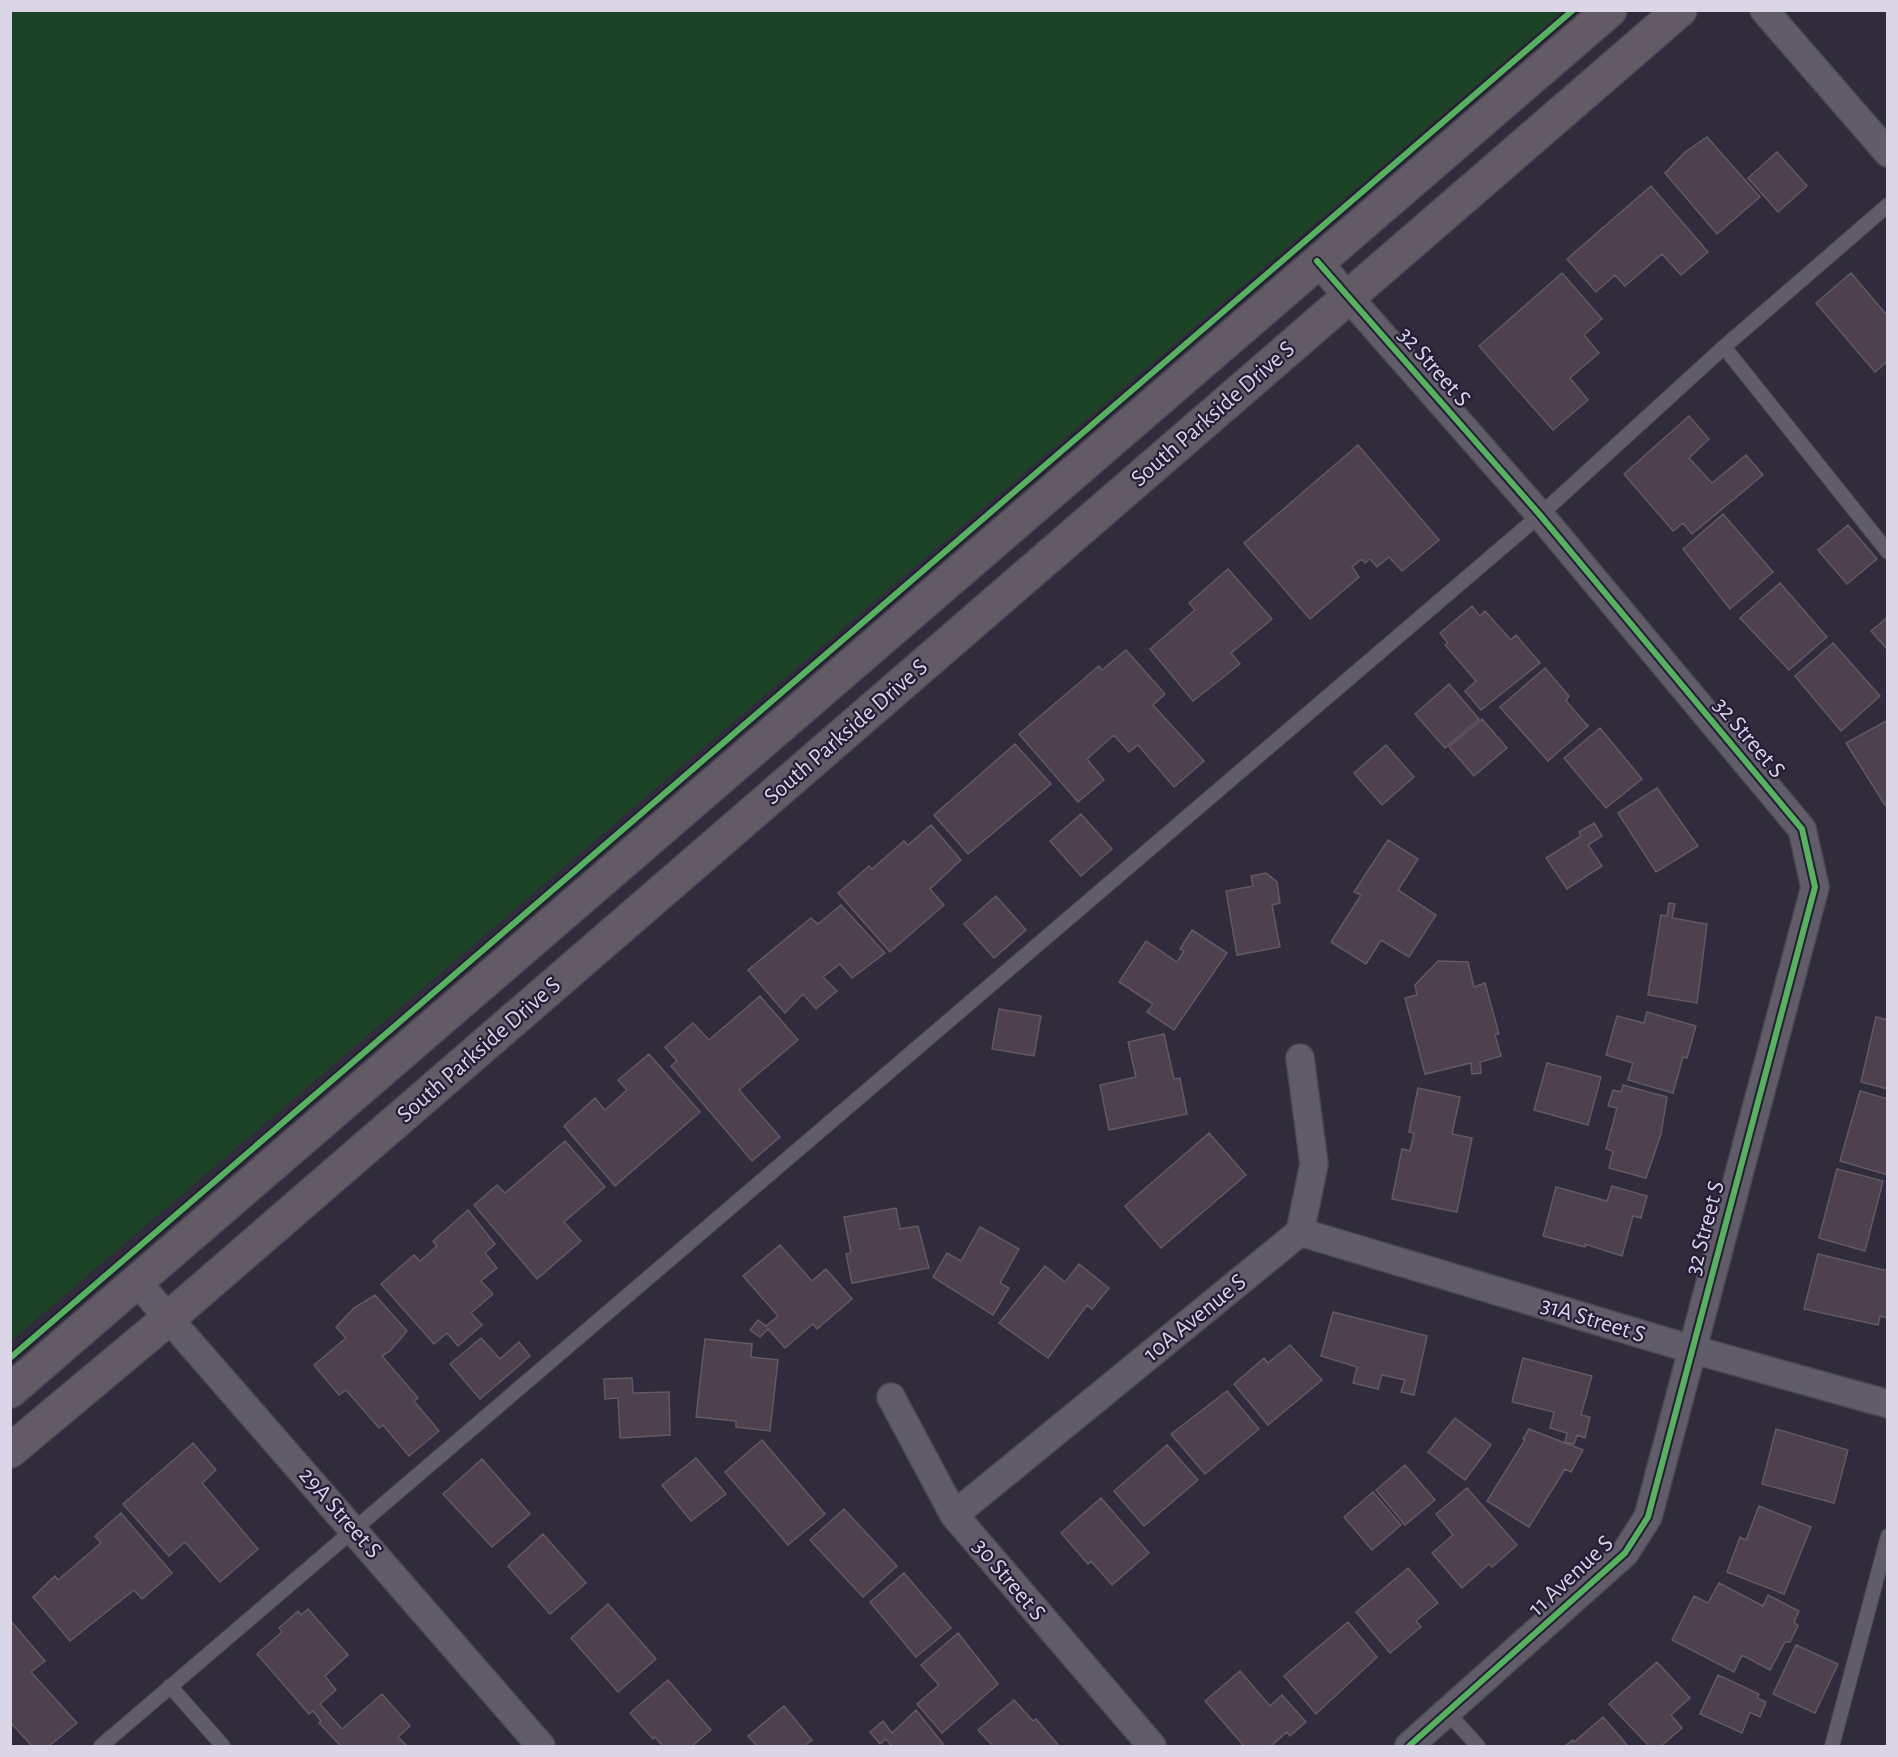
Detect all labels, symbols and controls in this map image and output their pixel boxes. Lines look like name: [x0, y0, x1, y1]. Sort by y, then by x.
street label: 32 Street S: [1393, 323, 1475, 411]
street label: South Parkside Drive S: [1127, 337, 1299, 491]
street label: South Parkside Drive S: [760, 655, 932, 809]
street label: 32 Street S: [1709, 693, 1789, 783]
street label: South Parkside Drive S: [393, 973, 565, 1127]
street label: 32 Street S: [1681, 1178, 1729, 1278]
street label: 10A Avenue S: [1139, 1270, 1251, 1366]
street label: 31A Street S: [1538, 1293, 1648, 1347]
street label: 29A Street S: [294, 1463, 386, 1563]
street label: 11 Avenue S: [1524, 1531, 1618, 1621]
street label: 30 Street S: [968, 1535, 1050, 1625]

